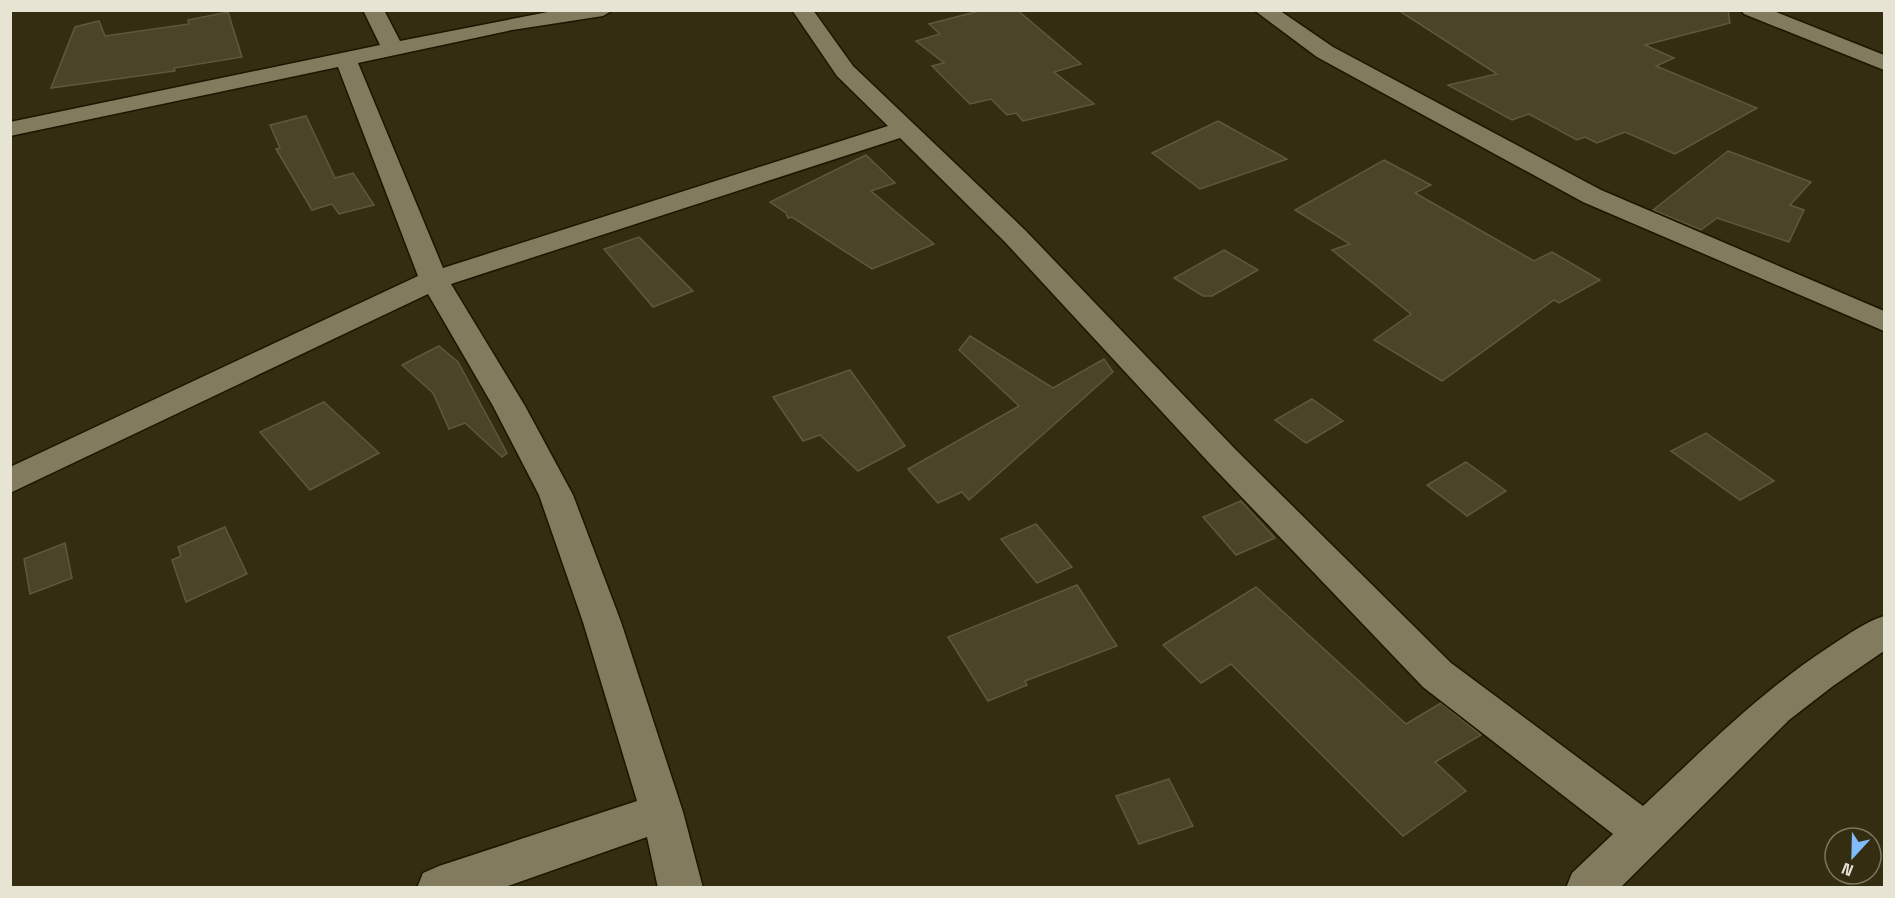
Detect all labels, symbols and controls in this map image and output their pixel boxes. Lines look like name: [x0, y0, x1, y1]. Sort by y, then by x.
north arrow: [1823, 826, 1883, 886]
text: N: [1839, 858, 1856, 881]

